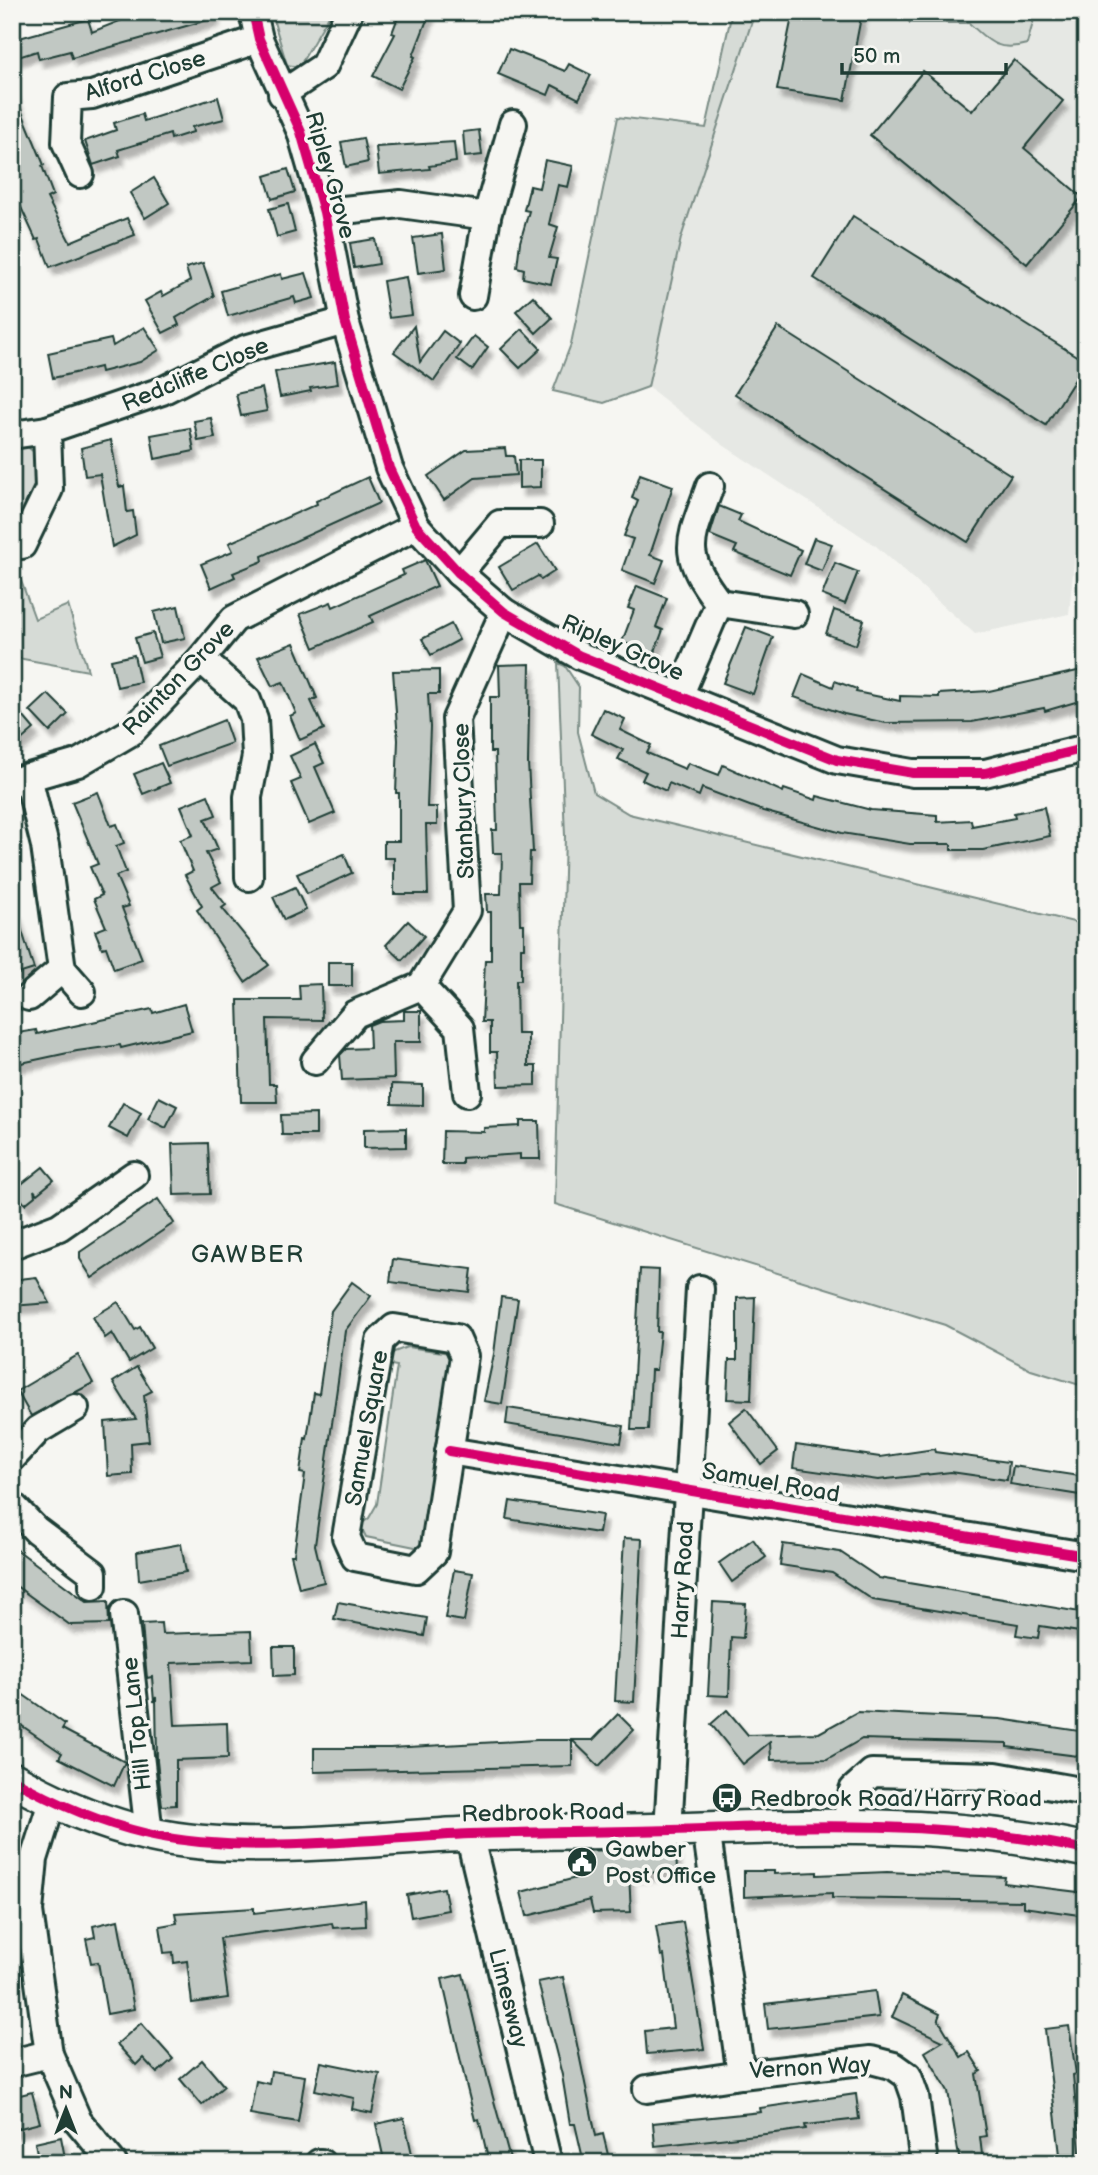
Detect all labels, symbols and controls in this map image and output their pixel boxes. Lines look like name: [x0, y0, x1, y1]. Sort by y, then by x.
scale bar: [842, 32, 1007, 76]
street label: Alford Close: [81, 44, 209, 108]
text: 50 m: [853, 44, 900, 69]
street label: Ripley Grove: [299, 108, 362, 242]
street label: Redcliffe Close: [118, 331, 273, 418]
street label: Ripley Grove: [557, 608, 688, 687]
street label: Rainton Grove: [117, 615, 240, 742]
street label: Stanbury Close: [447, 723, 481, 879]
district label: GAWBER: [191, 1240, 305, 1269]
street label: Samuel Square: [339, 1348, 394, 1508]
street label: Samuel Road: [700, 1457, 842, 1509]
street label: Harry Road: [666, 1520, 700, 1640]
street label: Hill Top Lane: [116, 1656, 158, 1792]
bus stop icon: Redbrook Road/Harry Road: [710, 1781, 744, 1815]
place label: Redbrook Road/Harry Road: [750, 1785, 1042, 1813]
street label: Redbrook Road: [461, 1798, 625, 1828]
place label: Gawber Post Office: [605, 1836, 716, 1890]
public building icon: Gawber Post Office: [565, 1845, 599, 1879]
street label: Limesway: [482, 1946, 534, 2051]
street label: Vernon Way: [749, 2051, 872, 2085]
north arrow: [32, 2074, 102, 2144]
text: N: [59, 2082, 73, 2105]

